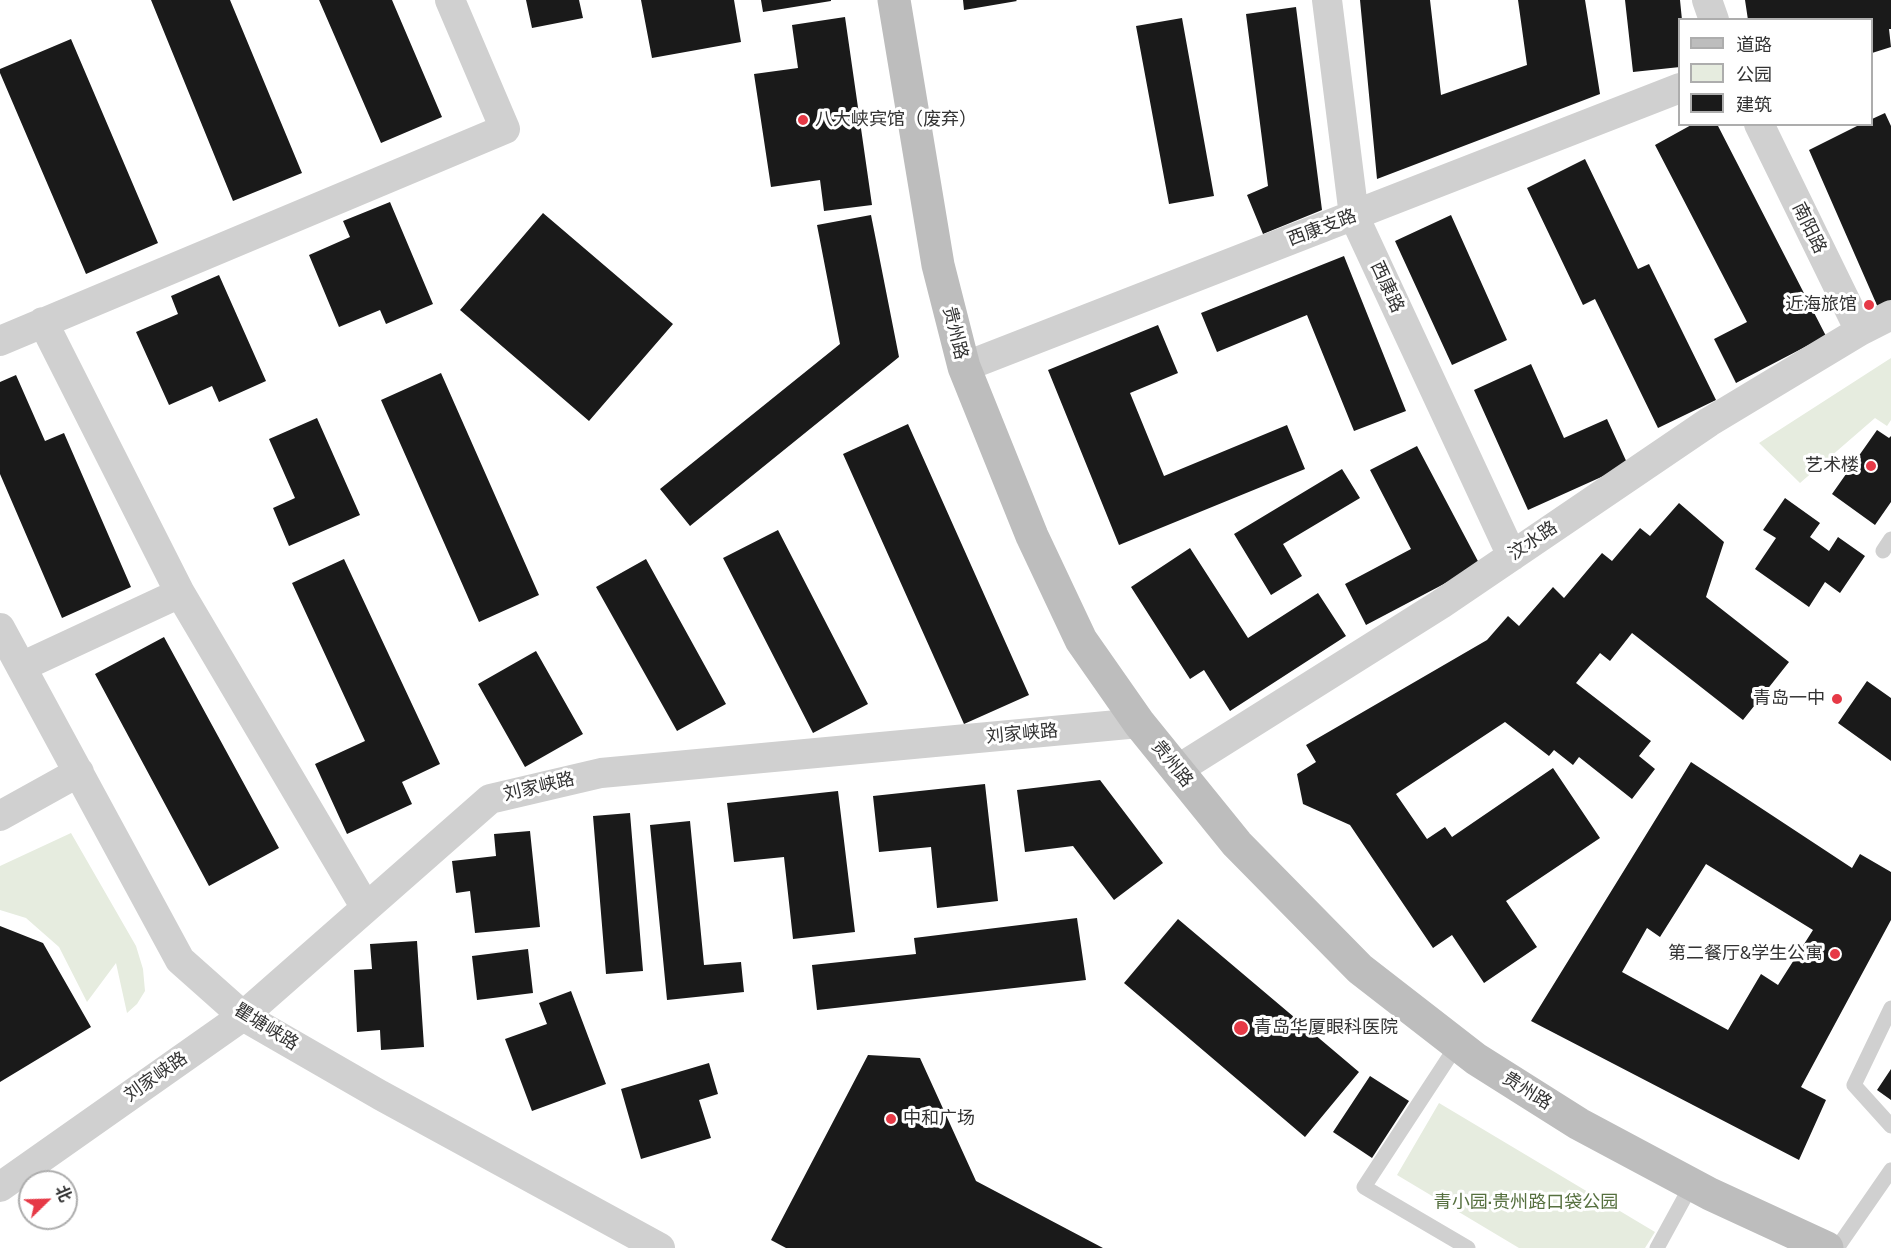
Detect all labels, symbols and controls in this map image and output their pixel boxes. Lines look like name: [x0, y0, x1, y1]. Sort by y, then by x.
legend: [1678, 18, 1873, 126]
text: 道路: [1736, 34, 1772, 56]
text: 公园: [1736, 64, 1772, 86]
text: 建筑: [1736, 94, 1772, 116]
place label: 八大峡宾馆（废弃）: [815, 109, 977, 131]
marker: 八大峡宾馆（废弃）: [796, 113, 810, 127]
street label: 南阳路: [1787, 199, 1831, 257]
street label: 西康支路: [1285, 205, 1359, 251]
street label: 西康路: [1366, 258, 1408, 316]
place label: 近海旅馆: [1785, 294, 1857, 316]
marker: 近海旅馆: [1862, 298, 1876, 312]
street label: 贵州路: [938, 304, 972, 362]
place label: 艺术楼: [1805, 455, 1859, 477]
marker: 艺术楼: [1864, 459, 1878, 473]
street label: 汶水路: [1505, 517, 1561, 565]
place label: 青岛一中: [1753, 688, 1825, 710]
marker: 青岛一中: [1830, 692, 1844, 706]
street label: 刘家峡路: [985, 720, 1059, 748]
street label: 贵州路: [1147, 736, 1197, 792]
street label: 刘家峡路: [501, 768, 577, 806]
place label: 第二餐厅&学生公寓: [1668, 943, 1823, 965]
marker: 第二餐厅&学生公寓: [1828, 947, 1842, 961]
street label: 瞿塘峡路: [230, 999, 302, 1055]
place label: 青岛华厦眼科医院: [1254, 1017, 1398, 1039]
marker: 青岛华厦眼科医院: [1232, 1019, 1250, 1037]
street label: 刘家峡路: [120, 1048, 192, 1106]
street label: 贵州路: [1498, 1068, 1556, 1114]
place label: 中和广场: [903, 1108, 975, 1130]
marker: 中和广场: [884, 1112, 898, 1126]
north arrow: [18, 1170, 78, 1230]
text: 北: [51, 1182, 75, 1205]
park label: 青小园·贵州路口袋公园: [1434, 1192, 1618, 1214]

